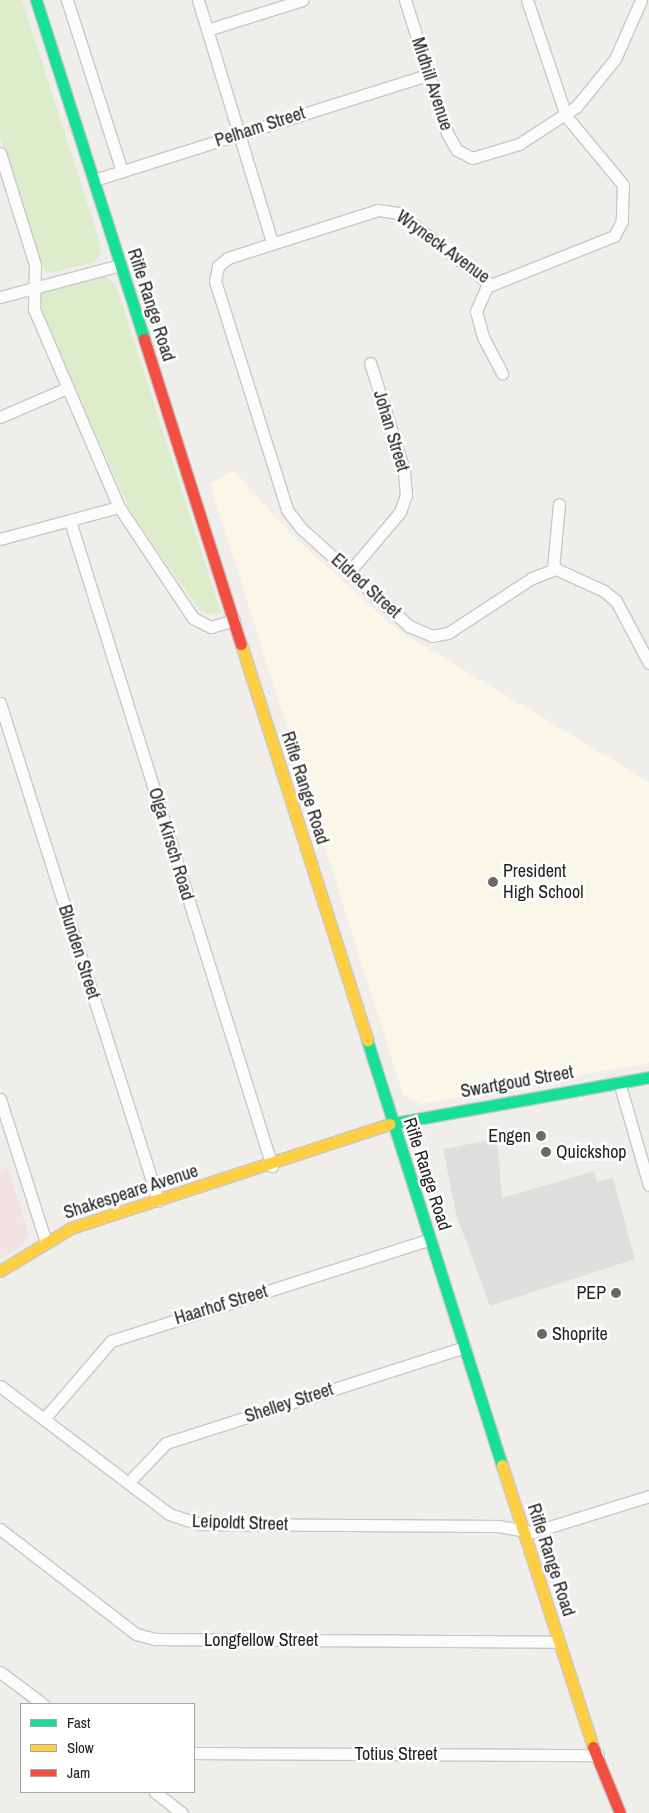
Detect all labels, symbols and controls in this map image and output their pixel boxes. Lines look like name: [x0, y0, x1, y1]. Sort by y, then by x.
street label: Midhill Avenue: [407, 34, 457, 134]
street label: Pelham Street: [212, 102, 308, 152]
street label: Wryneck Avenue: [392, 206, 494, 288]
street label: Rifle Range Road: [123, 246, 179, 364]
street label: Johan Street: [368, 388, 414, 474]
street label: Eldred Street: [327, 549, 405, 623]
street label: Rifle Range Road: [277, 729, 333, 847]
street label: Olga Kirsch Road: [144, 785, 198, 903]
place label: President High School: [503, 861, 583, 904]
marker: President High School: [487, 876, 499, 888]
street label: Blunden Street: [54, 902, 104, 1002]
street label: Swartgoud Street: [459, 1061, 575, 1103]
street label: Rifle Range Road: [399, 1115, 455, 1233]
place label: Engen: [488, 1125, 531, 1147]
marker: Engen: [535, 1130, 547, 1142]
place label: Quickshop: [556, 1141, 627, 1163]
marker: Quickshop: [540, 1146, 552, 1158]
street label: Shakespeare Avenue: [61, 1160, 201, 1224]
street label: Haarhof Street: [172, 1281, 270, 1329]
place label: PEP: [576, 1282, 606, 1304]
marker: PEP: [610, 1287, 622, 1299]
place label: Shoprite: [552, 1323, 608, 1345]
marker: Shoprite: [536, 1328, 548, 1340]
street label: Shelley Street: [242, 1379, 336, 1427]
street label: Rifle Range Road: [523, 1501, 579, 1619]
street label: Leipoldt Street: [192, 1511, 288, 1535]
street label: Longfellow Street: [204, 1629, 318, 1651]
legend: [20, 1703, 195, 1793]
text: Fast: [67, 1712, 90, 1733]
text: Slow: [67, 1737, 94, 1758]
street label: Totius Street: [355, 1743, 437, 1765]
text: Jam: [67, 1762, 90, 1783]

